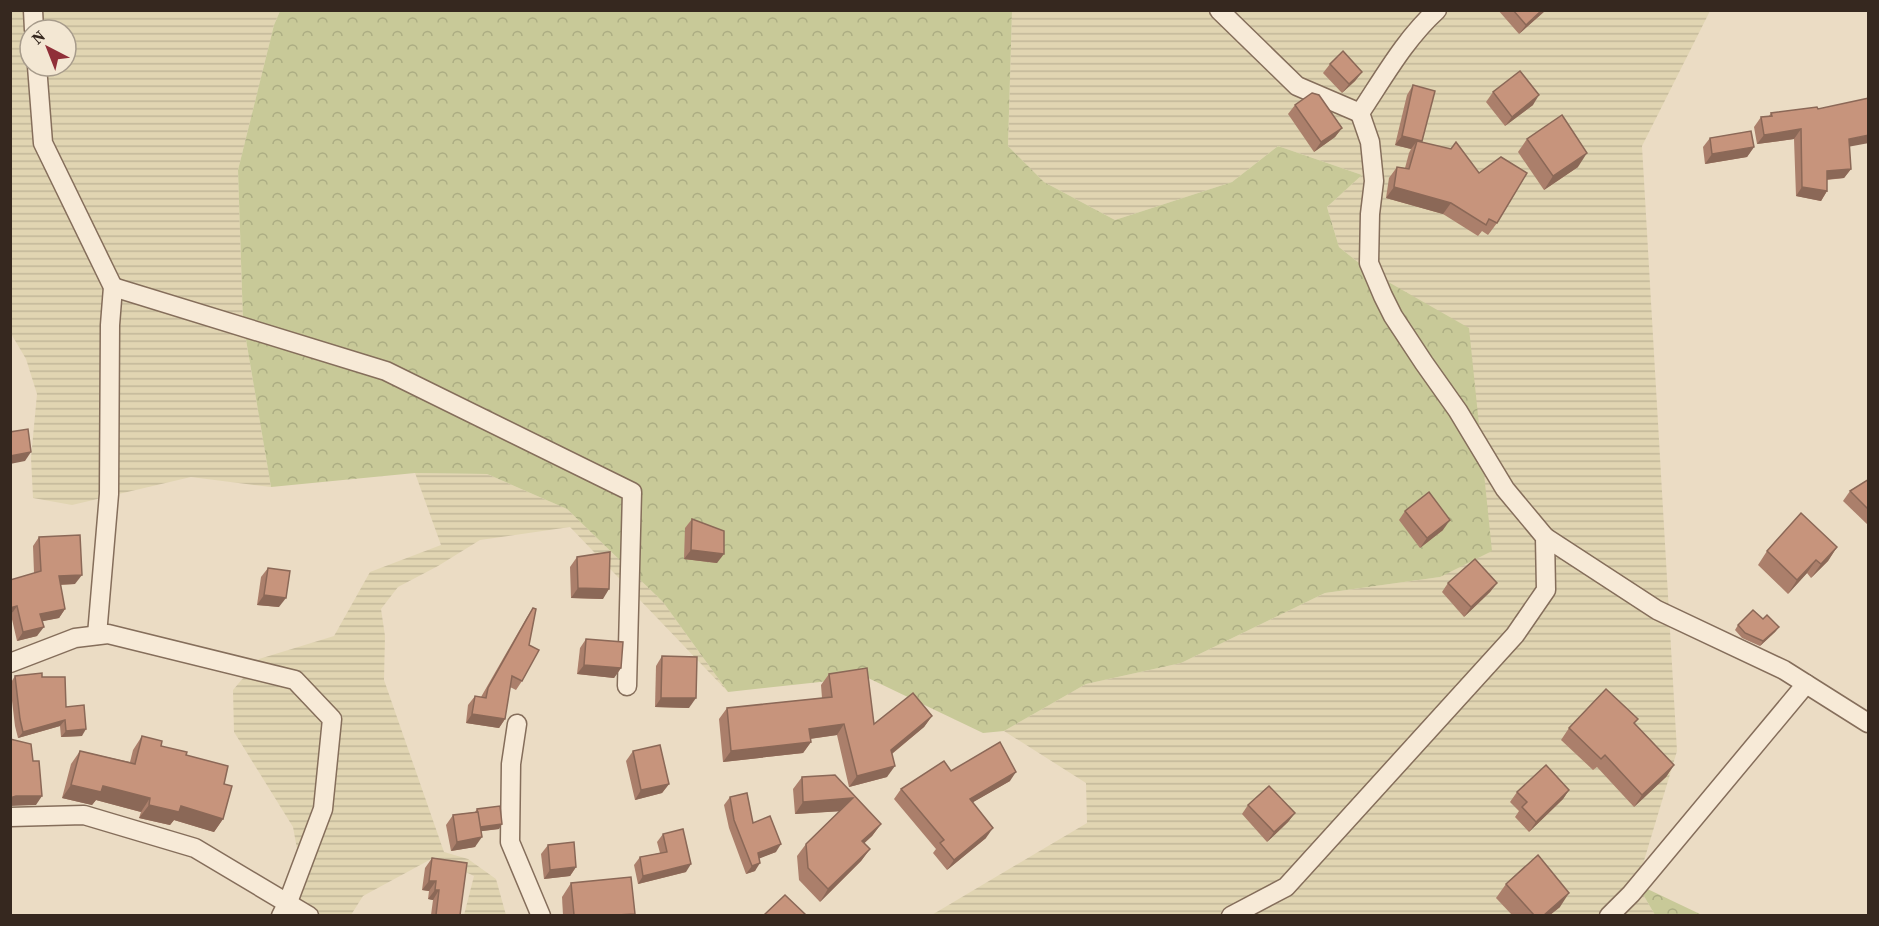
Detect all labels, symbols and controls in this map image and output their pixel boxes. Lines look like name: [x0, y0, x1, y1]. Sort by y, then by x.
north arrow: [18, 18, 78, 78]
text: N: [26, 25, 50, 49]

